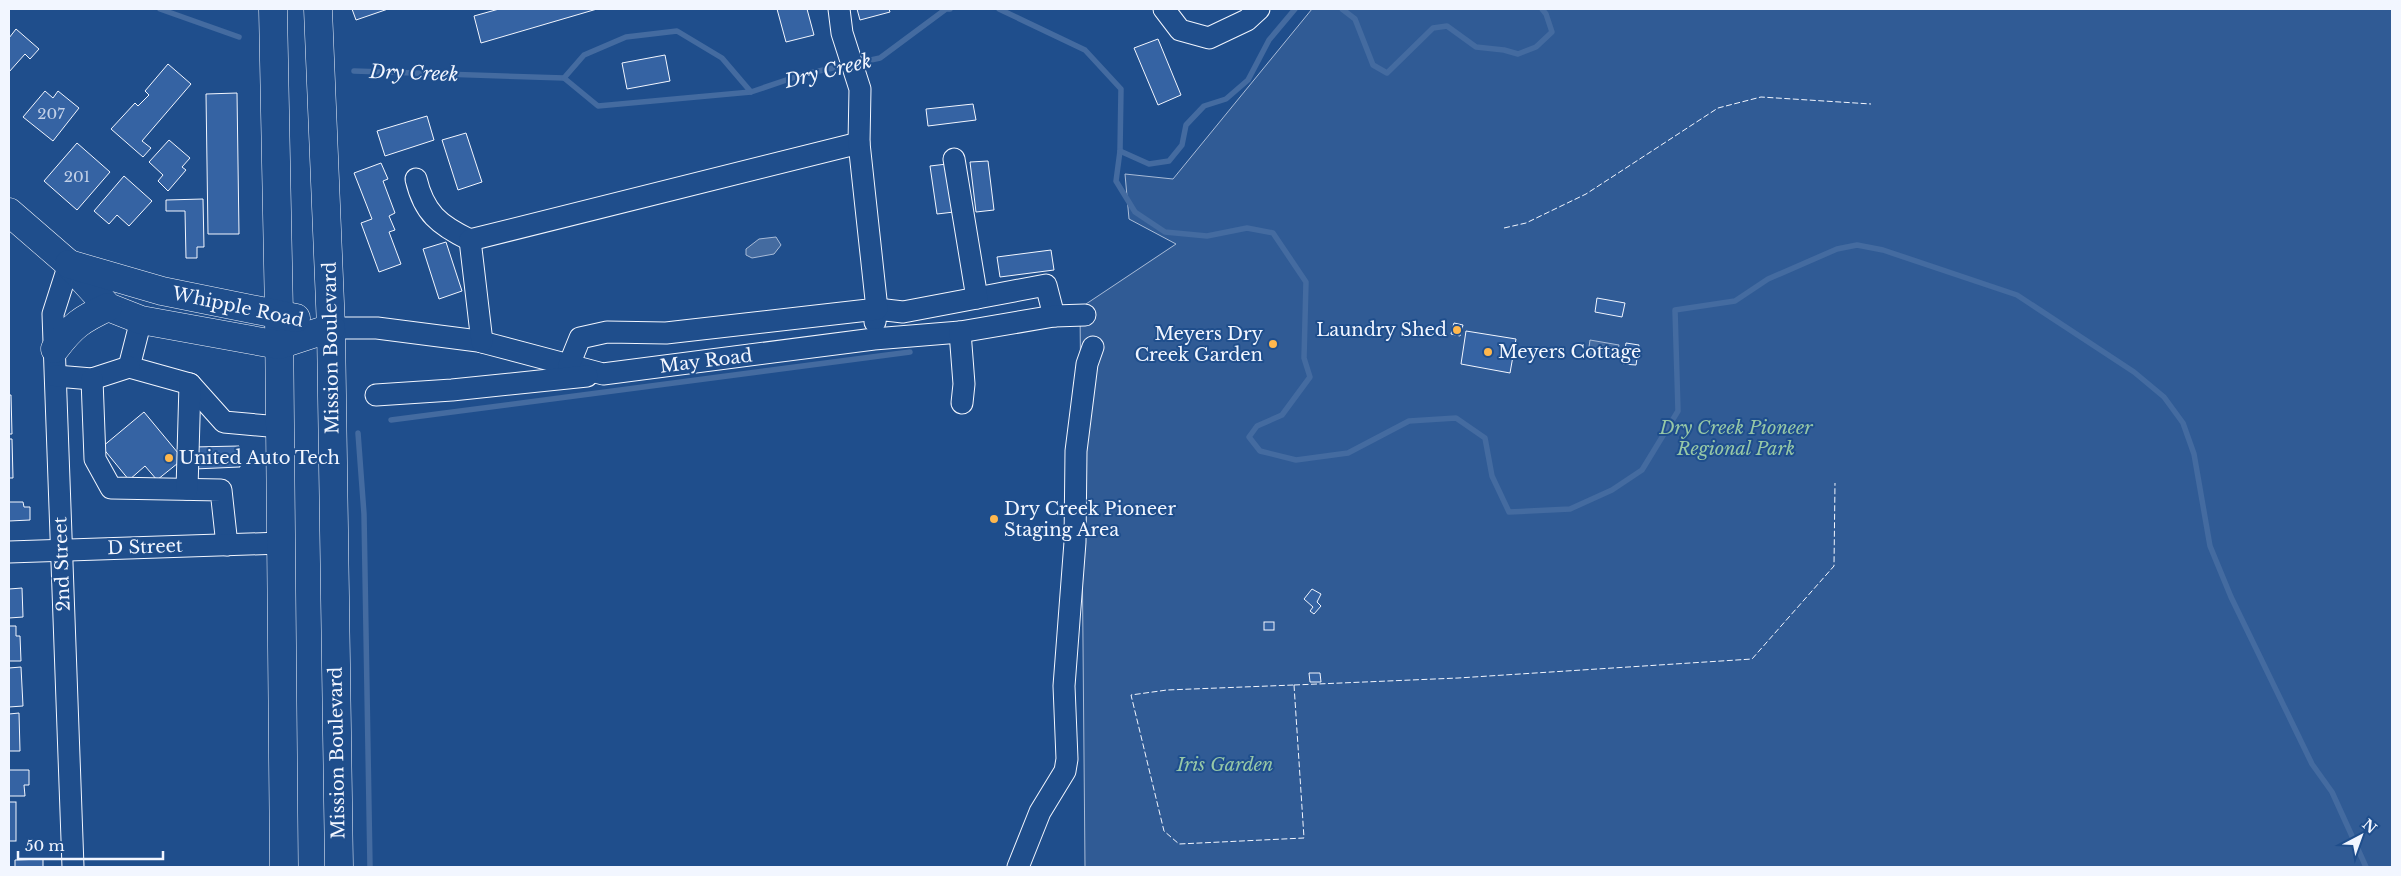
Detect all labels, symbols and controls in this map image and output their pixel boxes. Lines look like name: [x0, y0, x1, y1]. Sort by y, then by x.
water label: Dry Creek: [781, 49, 874, 93]
water label: Dry Creek: [368, 60, 459, 86]
house number: 207: [37, 104, 65, 123]
house number: 201: [64, 167, 90, 186]
street label: Mission Boulevard: [318, 262, 344, 434]
street label: Whipple Road: [169, 282, 306, 332]
place label: Laundry Shed: [1316, 319, 1447, 341]
place label: Meyers Dry Creek Garden: [1135, 323, 1263, 366]
marker: Laundry Shed: [1451, 324, 1463, 336]
marker: Meyers Dry Creek Garden: [1267, 338, 1279, 350]
place label: Meyers Cottage: [1498, 341, 1641, 363]
street label: May Road: [658, 344, 754, 378]
marker: Meyers Cottage: [1482, 346, 1494, 358]
park label: Dry Creek Pioneer Regional Park: [1659, 417, 1813, 460]
place label: United Auto Tech: [179, 447, 340, 469]
marker: United Auto Tech: [163, 452, 175, 464]
place label: Dry Creek Pioneer Staging Area: [1004, 498, 1176, 541]
marker: Dry Creek Pioneer Staging Area: [988, 513, 1000, 525]
street label: 2nd Street: [49, 516, 75, 612]
street label: D Street: [107, 535, 183, 559]
street label: Mission Boulevard: [324, 667, 350, 839]
park label: Iris Garden: [1176, 754, 1273, 776]
north arrow: [2336, 811, 2386, 861]
text: N: [2359, 815, 2380, 837]
scale bar: [18, 828, 162, 860]
text: 50 m: [25, 836, 65, 855]

